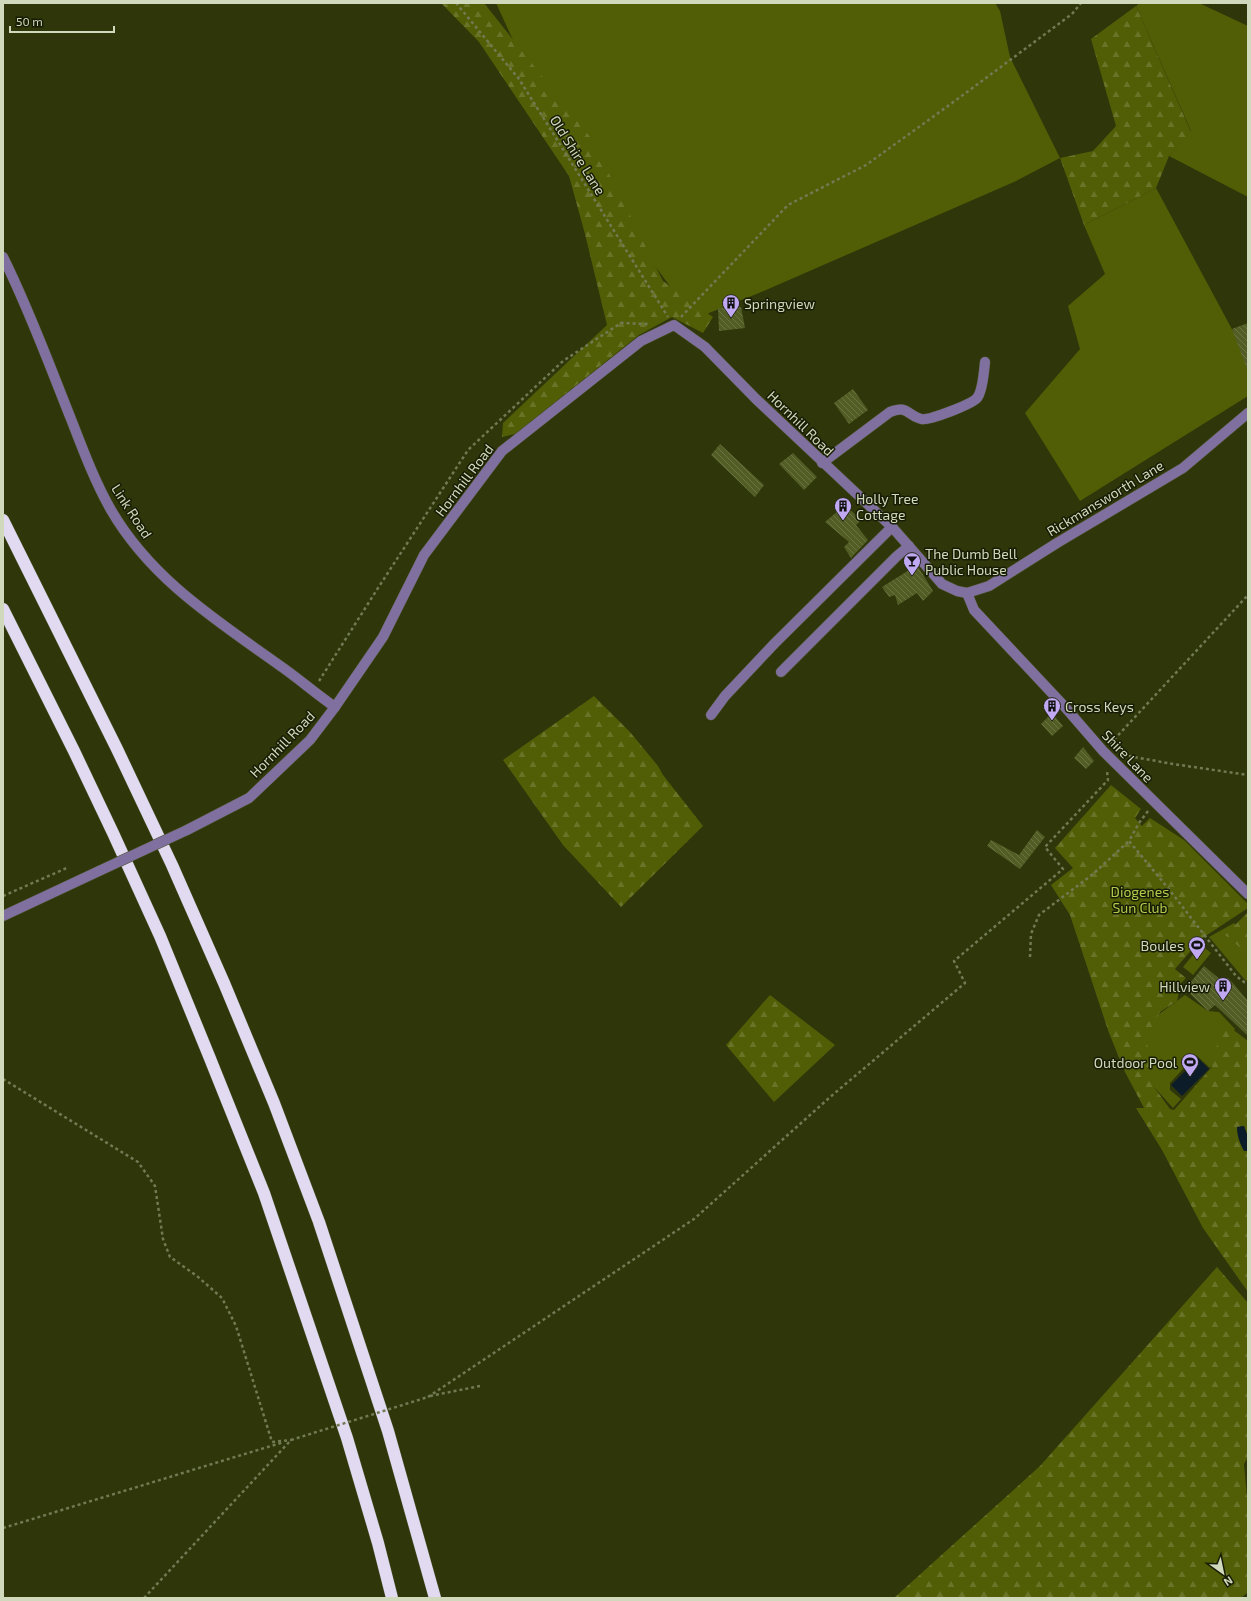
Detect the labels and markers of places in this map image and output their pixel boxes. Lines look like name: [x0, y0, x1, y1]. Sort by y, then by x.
building icon: Springview: [721, 293, 741, 318]
place label: Springview: [744, 295, 815, 312]
place label: Holly Tree Cottage: [856, 490, 919, 523]
building icon: Holly Tree Cottage: [833, 496, 853, 521]
place label: The Dumb Bell Public House: [925, 545, 1018, 578]
bar icon: The Dumb Bell Public House: [902, 551, 922, 576]
building icon: Cross Keys: [1042, 696, 1062, 721]
place label: Cross Keys: [1065, 698, 1134, 715]
sports icon: Boules: [1187, 935, 1207, 960]
place label: Boules: [1141, 937, 1184, 954]
building icon: Hillview: [1213, 976, 1233, 1001]
place label: Hillview: [1159, 978, 1210, 995]
sports icon: Outdoor Pool: [1180, 1052, 1200, 1077]
place label: Outdoor Pool: [1094, 1054, 1178, 1071]

